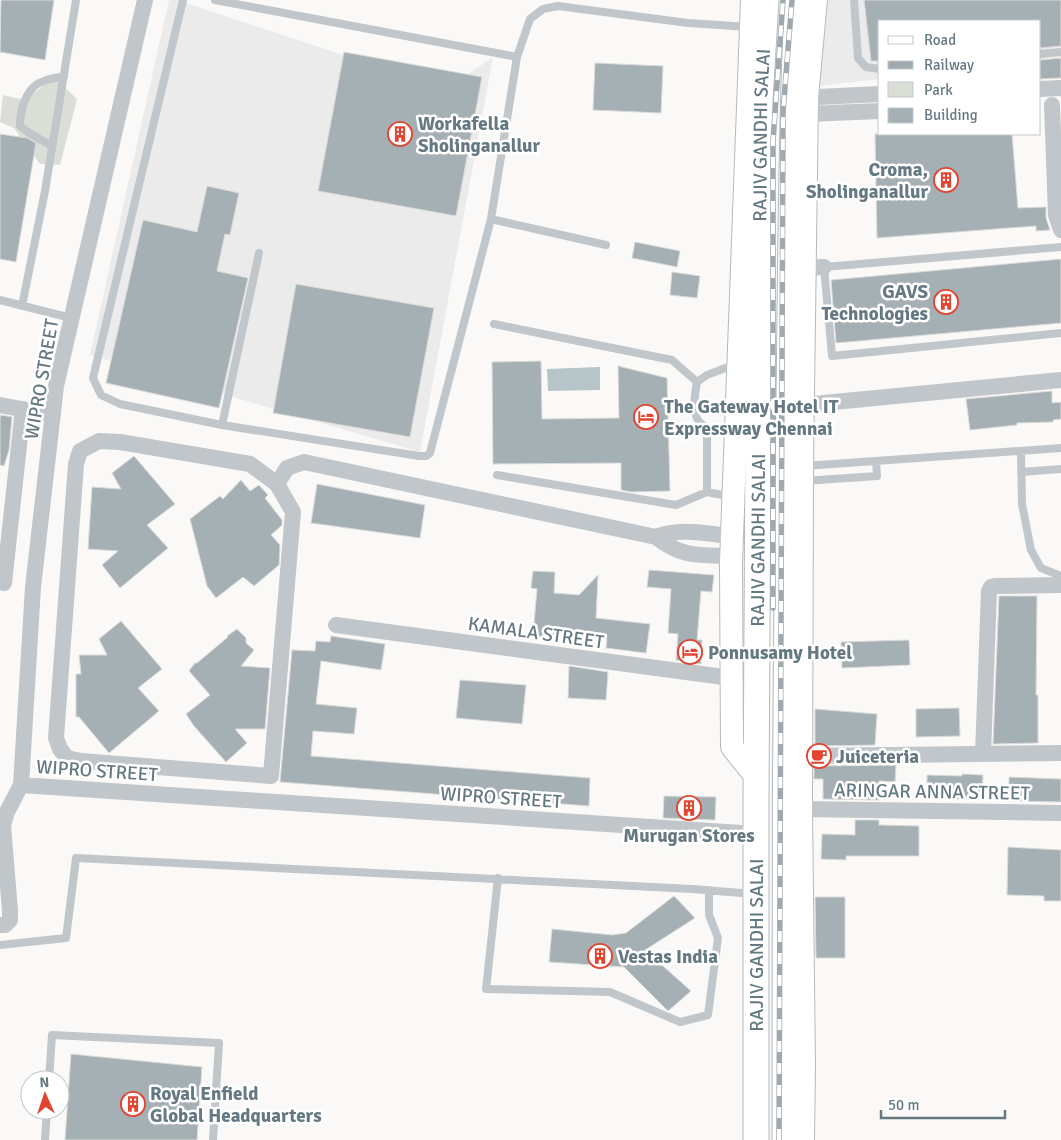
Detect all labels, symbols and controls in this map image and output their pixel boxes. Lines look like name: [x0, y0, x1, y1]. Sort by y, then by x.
legend: [878, 20, 1041, 135]
text: Road: [924, 31, 956, 49]
street label: RAJIV GANDHI SALAI: [748, 48, 776, 222]
text: Railway: [924, 56, 974, 74]
text: Park: [924, 81, 953, 99]
text: Building: [924, 106, 978, 124]
place label: Workafella Sholinganallur: [418, 112, 541, 158]
building icon: Workafella Sholinganallur: [387, 121, 413, 147]
place label: Croma, Sholinganallur: [806, 158, 928, 204]
building icon: Croma, Sholinganallur: [933, 167, 959, 193]
place label: GAVS Technologies: [822, 280, 928, 326]
building icon: GAVS Technologies: [933, 289, 959, 315]
street label: WIPRO STREET: [20, 316, 65, 441]
place label: The Gateway Hotel IT Expressway Chennai: [664, 395, 839, 441]
hotel icon: The Gateway Hotel IT Expressway Chennai: [633, 404, 659, 430]
street label: RAJIV GANDHI SALAI: [746, 453, 771, 627]
street label: KAMALA STREET: [466, 612, 606, 655]
hotel icon: Ponnusamy Hotel: [677, 639, 703, 665]
place label: Ponnusamy Hotel: [708, 641, 852, 665]
cafe icon: Juiceteria: [806, 743, 832, 769]
place label: Juiceteria: [836, 745, 919, 769]
street label: WIPRO STREET: [35, 755, 159, 787]
street label: ARINGAR ANNA STREET: [834, 778, 1031, 806]
street label: WIPRO STREET: [439, 782, 563, 814]
building icon: Murugan Stores: [676, 795, 702, 821]
place label: Murugan Stores: [623, 824, 755, 848]
street label: RAJIV GANDHI SALAI: [745, 858, 769, 1032]
building icon: Vestas India: [587, 943, 613, 969]
place label: Vestas India: [618, 945, 718, 969]
north arrow: [20, 1070, 70, 1120]
text: N: [39, 1074, 50, 1091]
place label: Royal Enfield Global Headquarters: [150, 1082, 322, 1128]
scale bar: [881, 1088, 1005, 1120]
building icon: Royal Enfield Global Headquarters: [120, 1091, 146, 1117]
text: 50 m: [888, 1096, 919, 1114]

